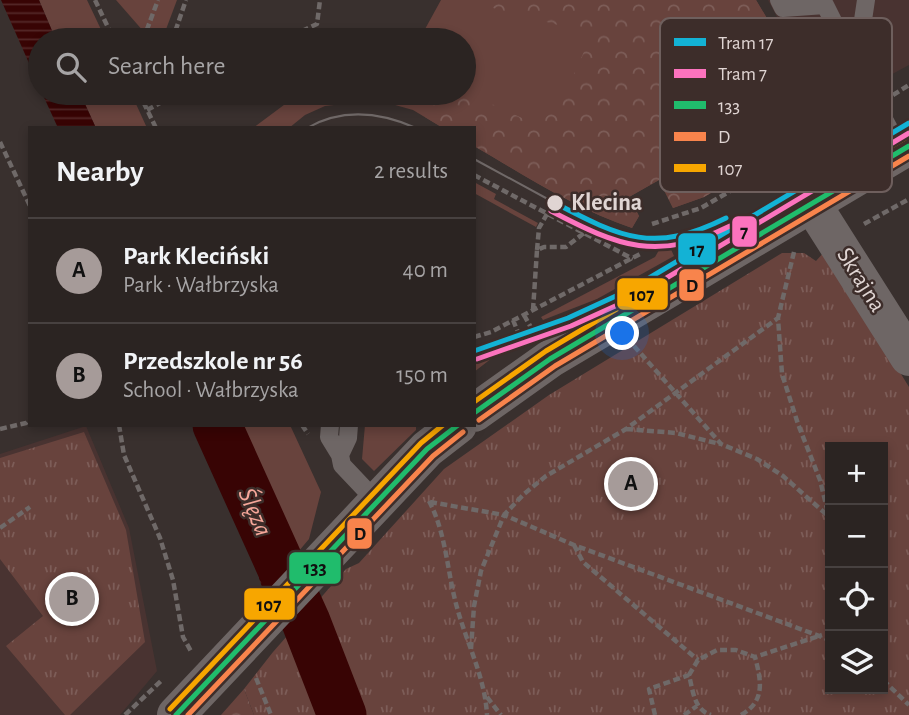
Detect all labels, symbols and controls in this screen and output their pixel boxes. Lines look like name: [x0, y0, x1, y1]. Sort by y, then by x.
legend: [660, 18, 892, 192]
search box: [28, 28, 476, 105]
text: Tram 17: [718, 34, 774, 53]
icon: search: [52, 48, 90, 86]
text: Search here: [108, 53, 226, 79]
text: Tram 7: [718, 65, 767, 84]
text: 133: [718, 97, 740, 116]
text: D: [718, 128, 730, 147]
text: Nearby: [56, 157, 144, 187]
text: 2 results: [374, 160, 448, 183]
text: 107: [718, 160, 743, 179]
place label: Klecina: [571, 191, 642, 215]
marker: Klecina: [545, 193, 565, 213]
line badge: 7: [731, 215, 758, 248]
text: 7: [740, 223, 748, 242]
line badge: 17: [677, 232, 717, 266]
text: 17: [689, 241, 705, 260]
text: Park Kleciński: [123, 243, 269, 269]
street label: Skrajna: [832, 244, 890, 316]
text: A: [72, 259, 86, 282]
text: 40 m: [403, 259, 448, 282]
line badge: D: [678, 268, 705, 302]
text: Park · Wałbrzyska: [123, 274, 279, 297]
line badge: 107: [616, 277, 669, 311]
text: D: [686, 277, 698, 296]
text: 107: [630, 286, 654, 305]
your location: [605, 316, 639, 350]
text: Przedszkole nr 56: [123, 348, 303, 374]
text: B: [72, 364, 86, 387]
text: 150 m: [396, 364, 448, 387]
text: School · Wałbrzyska: [123, 379, 299, 402]
map controls: [825, 442, 888, 694]
button: +: [825, 442, 888, 505]
pin: A: [608, 458, 654, 510]
water label: Ślęza: [233, 484, 278, 540]
button: −: [825, 505, 888, 568]
line badge: D: [346, 517, 373, 550]
text: D: [354, 525, 366, 544]
line badge: 133: [288, 551, 342, 585]
text: 133: [303, 559, 327, 578]
button: locate: [825, 568, 888, 631]
pin: B: [49, 573, 95, 625]
line badge: 107: [243, 587, 296, 621]
text: 107: [257, 596, 281, 615]
button: layers: [825, 631, 888, 694]

